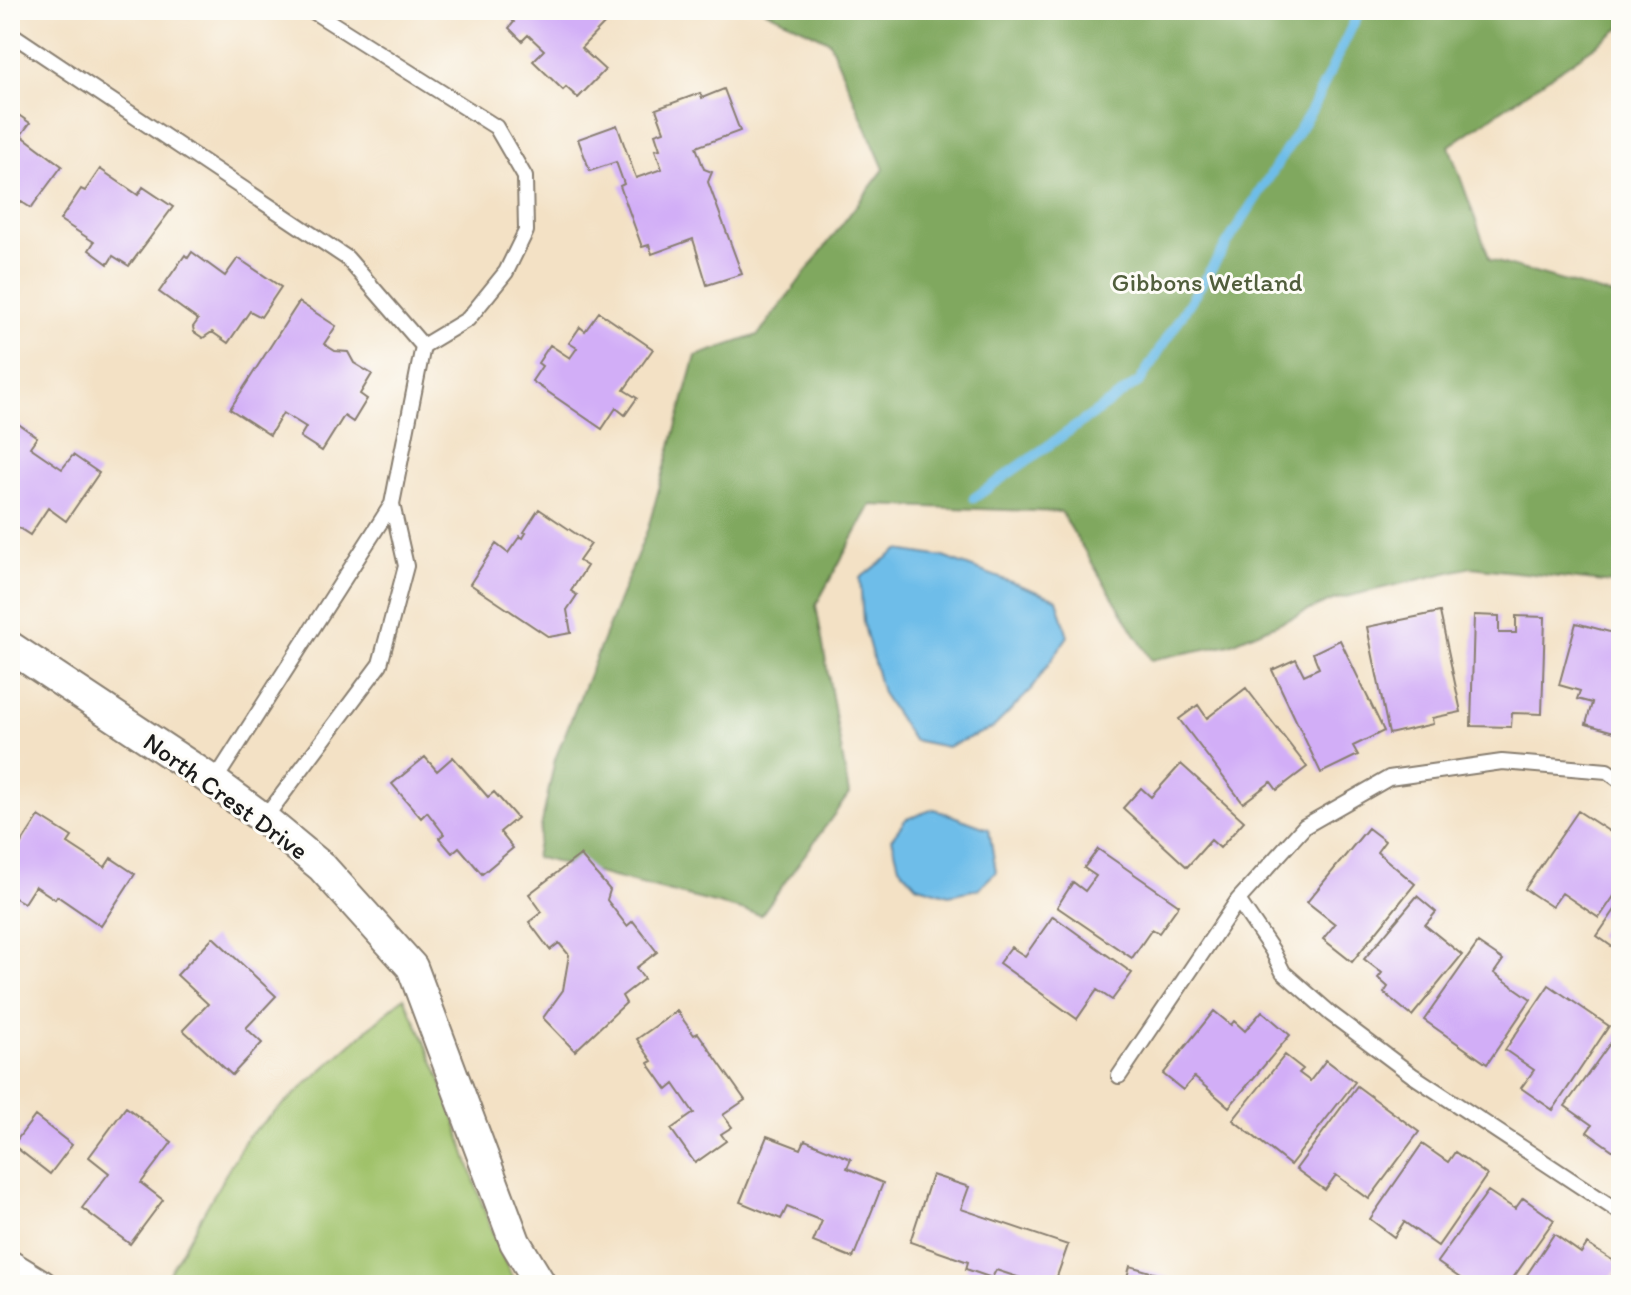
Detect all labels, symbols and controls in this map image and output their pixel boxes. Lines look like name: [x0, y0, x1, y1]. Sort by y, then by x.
park label: Gibbons Wetland: [1112, 266, 1303, 298]
street label: North Crest Drive: [137, 725, 315, 867]

